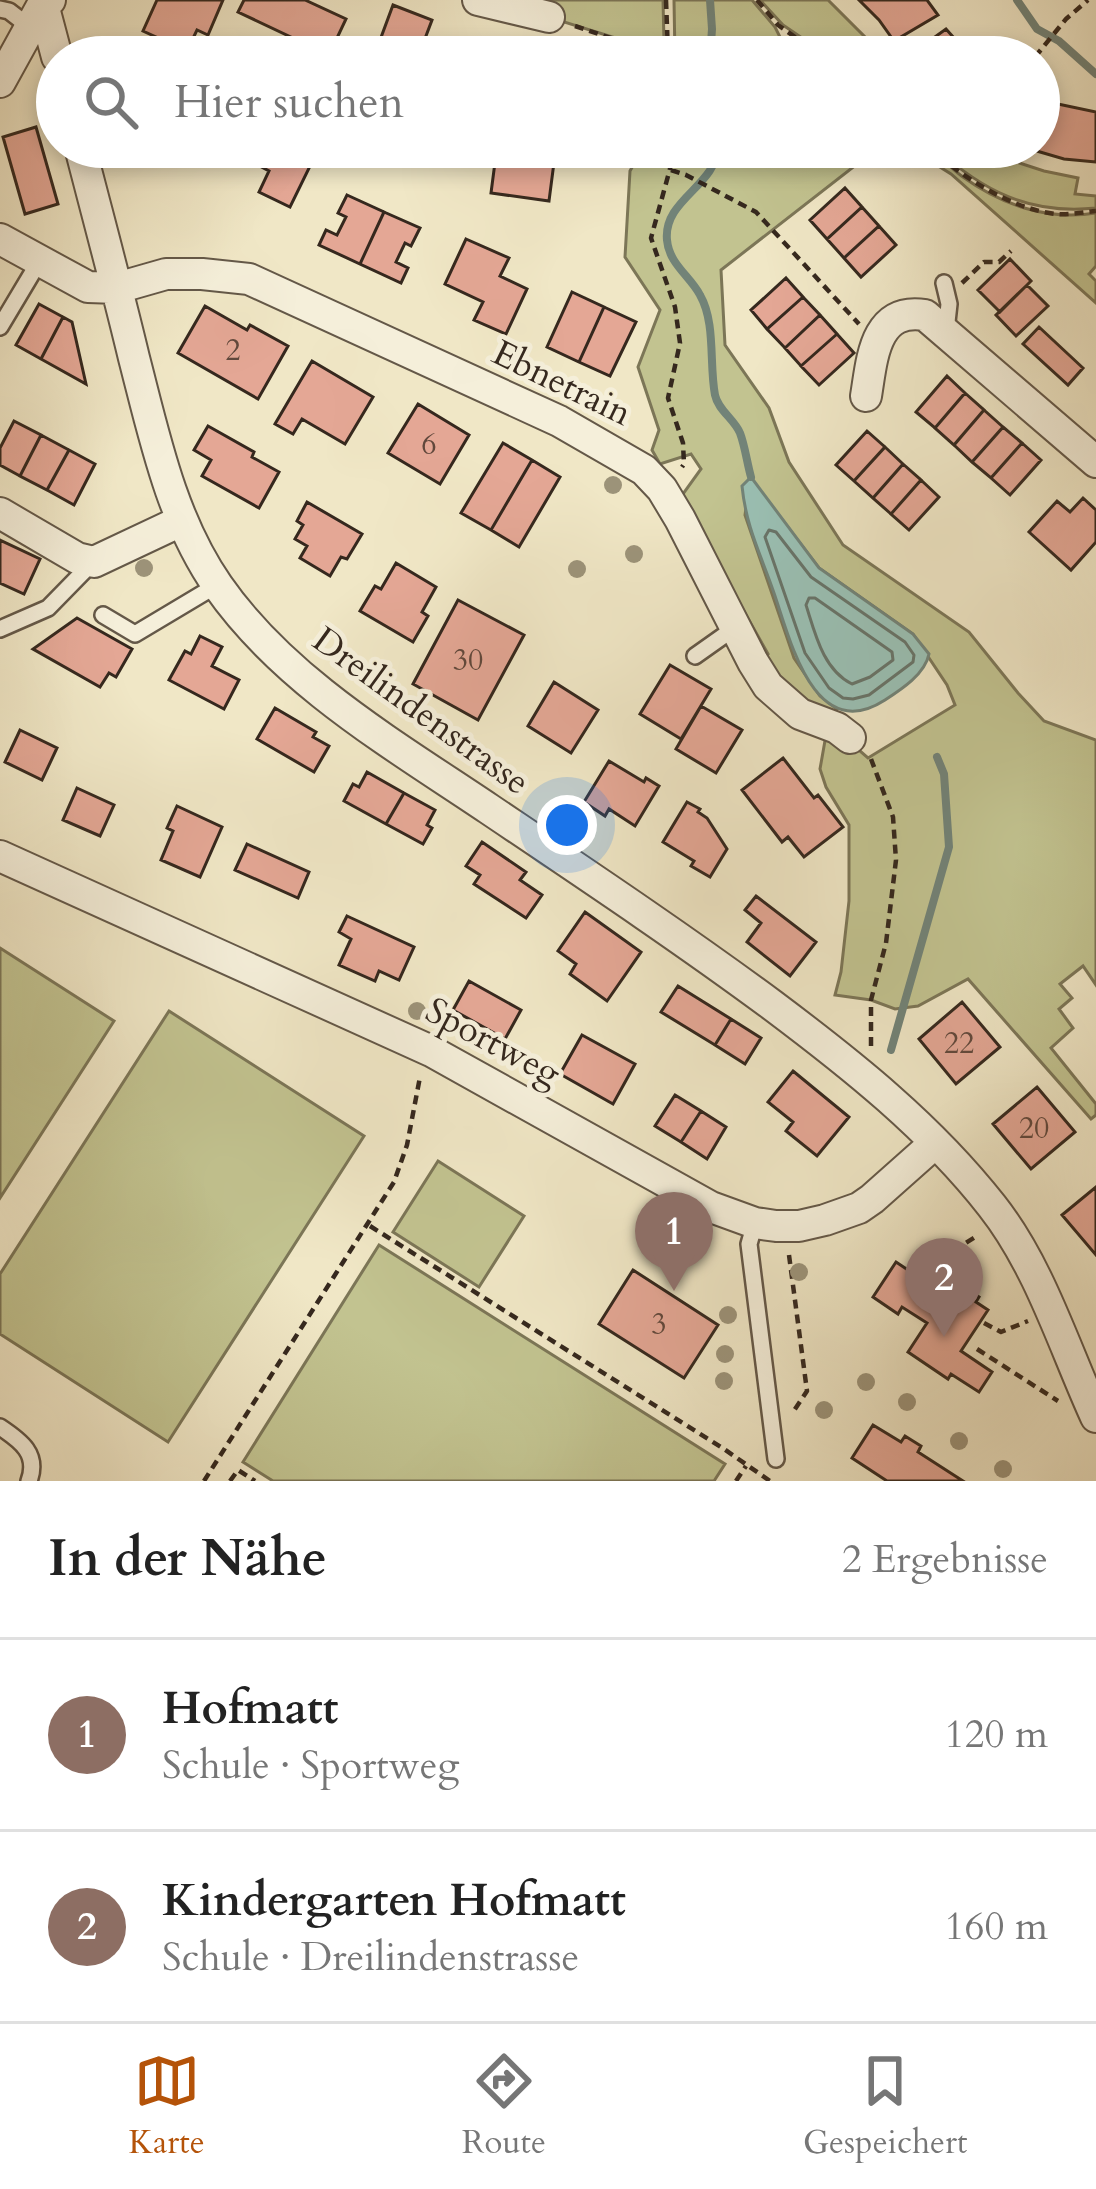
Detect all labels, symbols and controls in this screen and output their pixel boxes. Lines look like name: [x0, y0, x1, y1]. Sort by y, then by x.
search box: [36, 36, 1060, 168]
icon: search: [78, 69, 144, 135]
text: Hier suchen: [174, 72, 404, 133]
street label: Ebnetrain: [484, 328, 640, 438]
house number: 2: [225, 330, 241, 371]
house number: 6: [421, 424, 437, 465]
street label: Dreilindenstrasse: [303, 616, 539, 806]
house number: 30: [453, 640, 483, 681]
your location: [537, 795, 597, 855]
street label: Sportweg: [417, 986, 570, 1098]
house number: 22: [944, 1023, 974, 1064]
house number: 20: [1019, 1108, 1049, 1149]
pin: 1: [635, 1192, 713, 1291]
pin: 2: [905, 1238, 983, 1337]
house number: 3: [651, 1304, 667, 1345]
text: In der Nähe: [48, 1524, 327, 1594]
text: 2 Ergebnisse: [842, 1533, 1048, 1586]
text: Hofmatt: [162, 1678, 339, 1739]
text: 1: [77, 1708, 97, 1761]
text: 120 m: [945, 1708, 1048, 1761]
text: Schule · Sportweg: [162, 1739, 459, 1792]
text: Kindergarten Hofmatt: [162, 1870, 626, 1931]
text: 2: [77, 1900, 97, 1953]
text: 160 m: [945, 1900, 1048, 1953]
text: Schule · Dreilindenstrasse: [162, 1931, 579, 1984]
tab: Karte: [128, 2048, 205, 2165]
tab: Route: [462, 2048, 546, 2165]
tab: Gespeichert: [803, 2048, 968, 2165]

